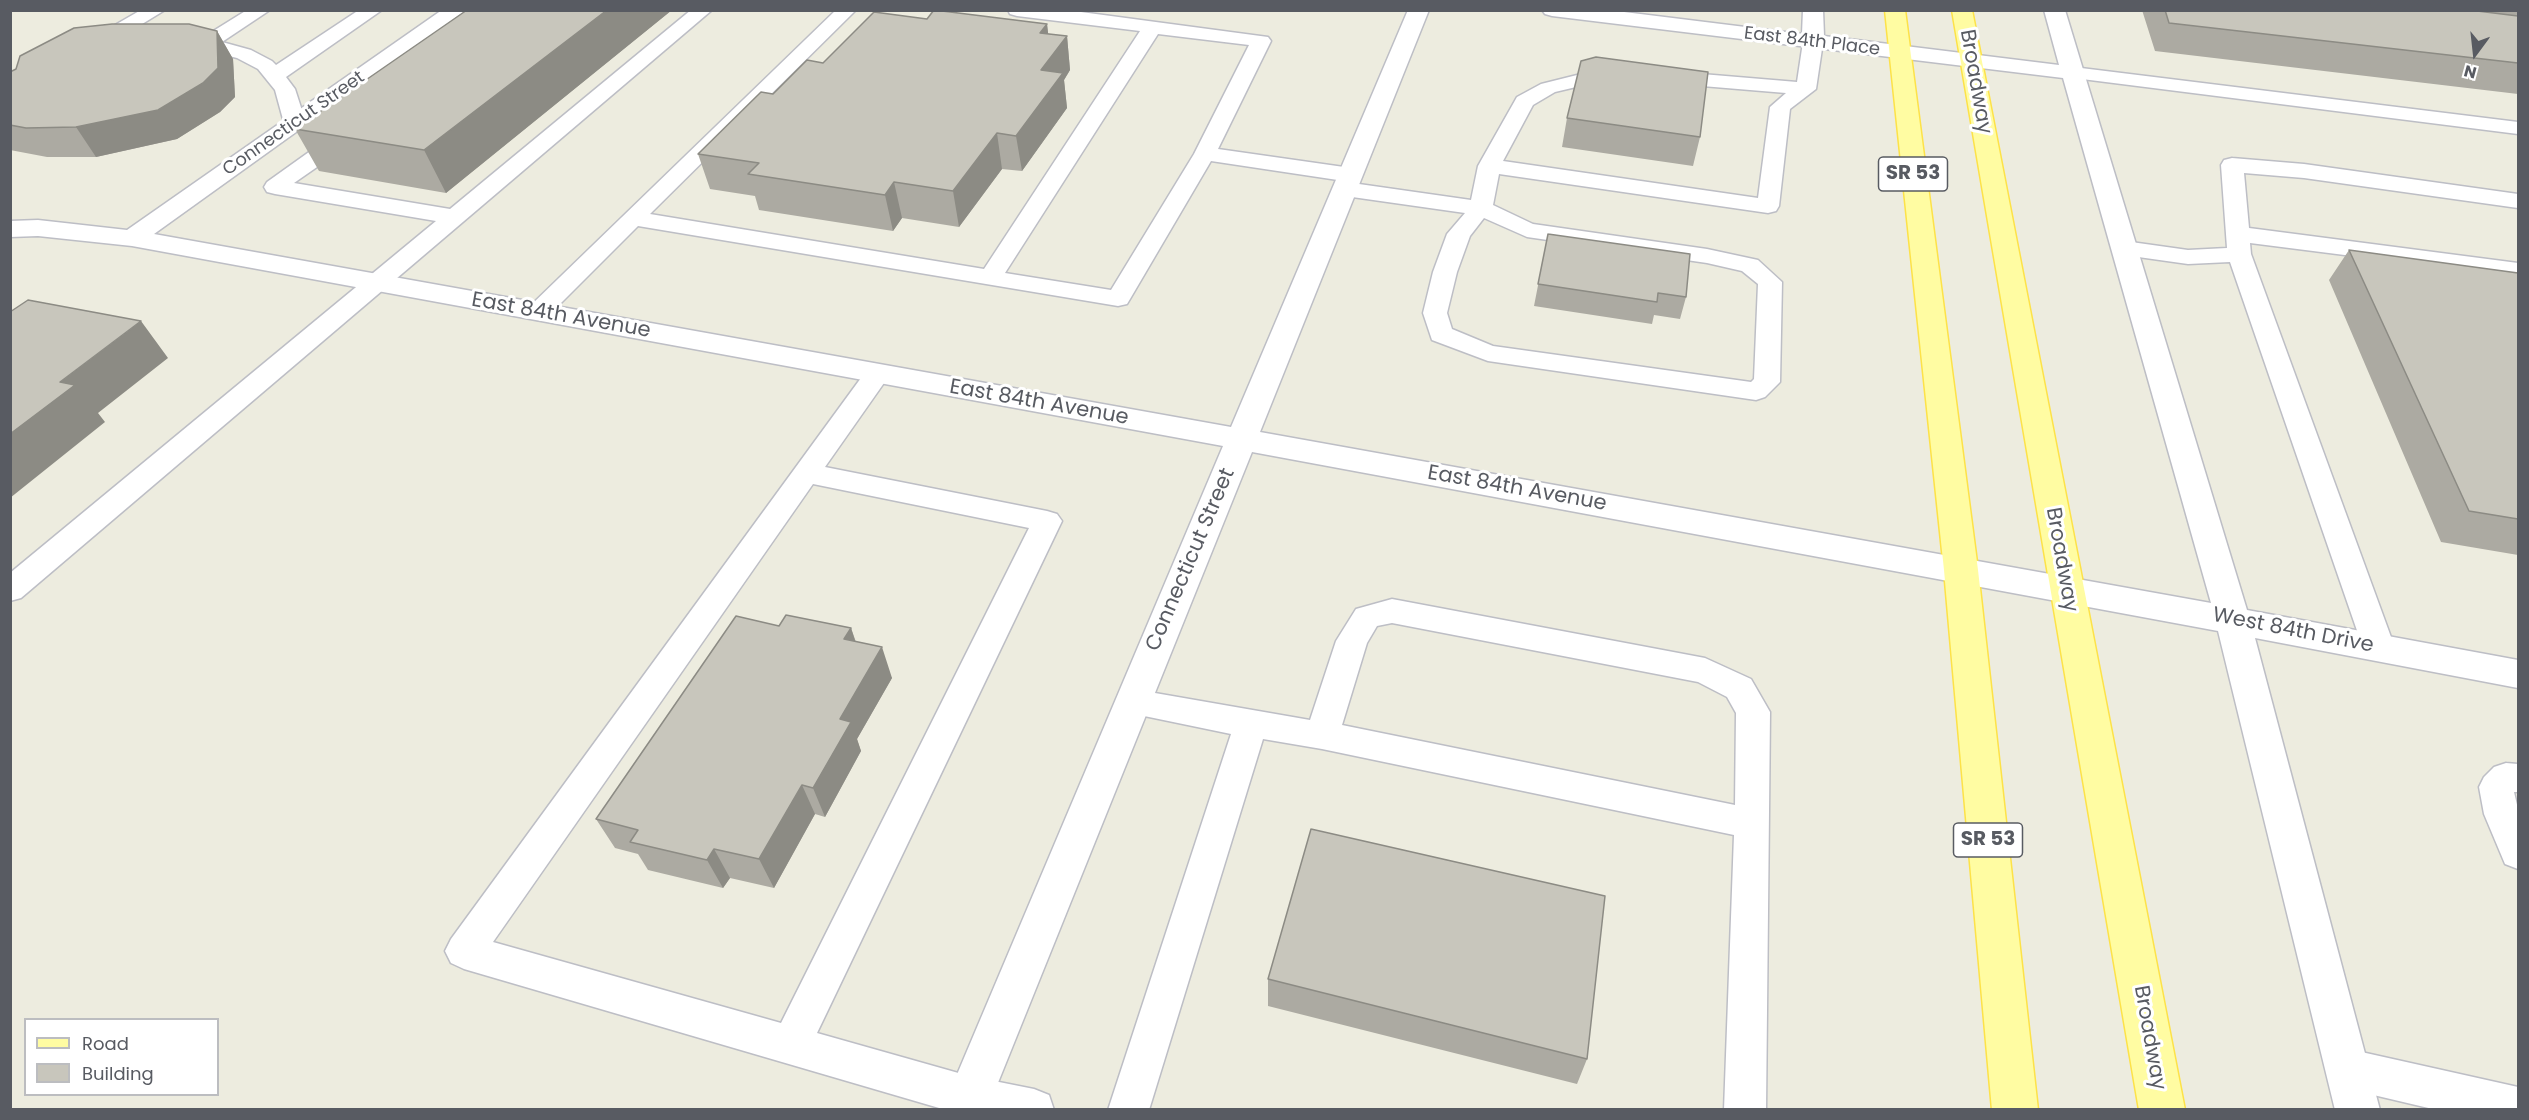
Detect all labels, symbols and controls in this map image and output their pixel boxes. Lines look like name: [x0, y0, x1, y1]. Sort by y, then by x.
street label: East 84th Place: [1743, 23, 1881, 61]
north arrow: [2445, 24, 2505, 84]
street label: Broadway: [1953, 28, 1997, 136]
text: N: [2461, 59, 2479, 85]
street label: Connecticut Street: [219, 67, 369, 181]
road number: SR 53: [1878, 157, 1948, 191]
street label: East 84th Avenue: [470, 288, 652, 344]
street label: East 84th Avenue: [948, 375, 1130, 431]
street label: East 84th Avenue: [1426, 461, 1608, 517]
street label: Connecticut Street: [1141, 465, 1241, 655]
street label: Broadway: [2039, 506, 2083, 614]
street label: West 84th Drive: [2210, 603, 2376, 659]
road number: SR 53: [1954, 823, 2022, 857]
street label: Broadway: [2127, 984, 2171, 1092]
legend: [24, 1018, 219, 1096]
text: Road: [82, 1031, 129, 1056]
text: Building: [82, 1061, 154, 1086]

